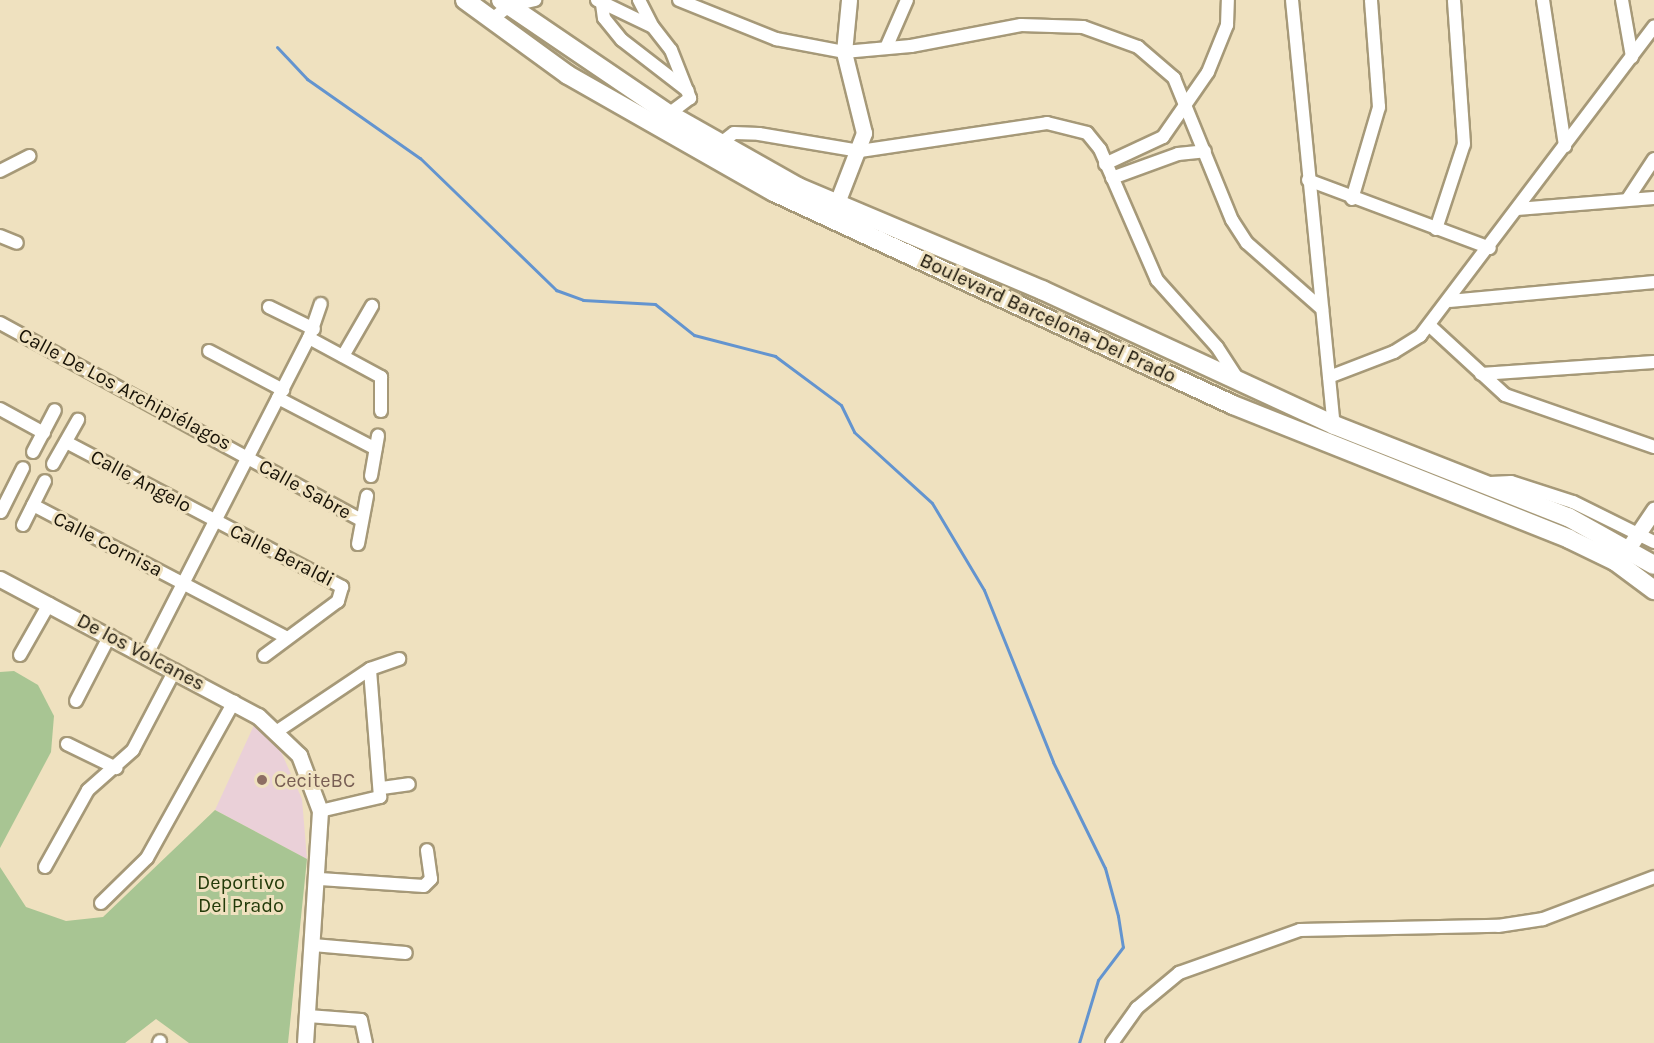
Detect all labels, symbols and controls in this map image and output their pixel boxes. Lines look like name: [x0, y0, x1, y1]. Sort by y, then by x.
street label: Boulevard Barcelona-Del Prado: [916, 248, 1180, 388]
street label: Calle De Los Archipiélagos: [14, 323, 236, 455]
street label: Calle Angelo: [86, 444, 196, 518]
street label: Calle Sabre: [255, 454, 355, 524]
street label: Calle Cornisa: [49, 506, 167, 582]
street label: Calle Beraldi: [226, 518, 338, 592]
street label: De los Volcanes: [73, 608, 209, 696]
place label: CeciteBC: [274, 768, 355, 792]
marker: CeciteBC: [255, 773, 269, 787]
park label: Deportivo Del Prado: [197, 870, 285, 917]

